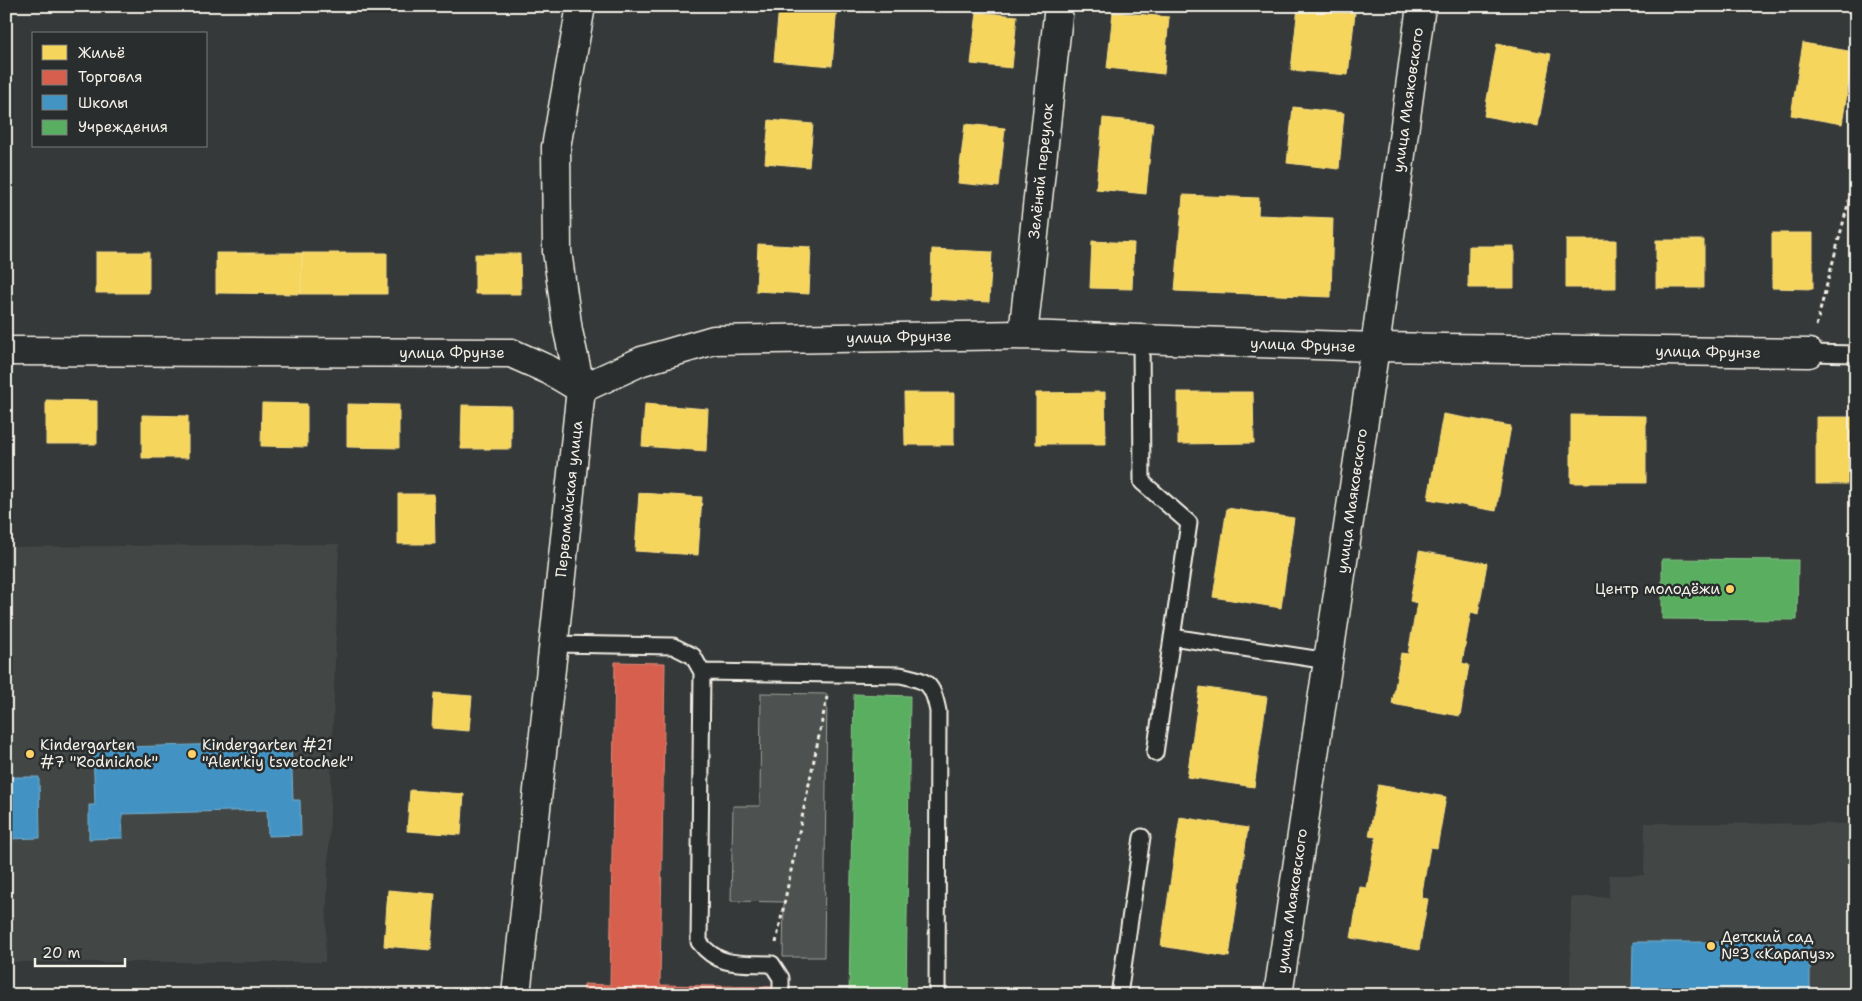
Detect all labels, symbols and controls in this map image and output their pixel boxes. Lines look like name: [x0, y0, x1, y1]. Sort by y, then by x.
street label: улица Маяковского: [1388, 26, 1428, 174]
legend: [32, 32, 208, 148]
text: Жильё: [78, 43, 125, 63]
text: Торговля: [78, 67, 143, 87]
text: Школы: [78, 93, 128, 113]
street label: Зелёный переулок: [1024, 102, 1058, 240]
text: Учреждения: [78, 117, 168, 137]
street label: улица Фрунзе: [846, 326, 952, 348]
street label: улица Фрунзе: [1250, 333, 1356, 357]
street label: улица Фрунзе: [1655, 341, 1761, 363]
street label: улица Фрунзе: [399, 343, 505, 363]
street label: Первомайская улица: [551, 419, 587, 578]
street label: улица Маяковского: [1332, 427, 1372, 575]
place label: Центр молодёжи: [1595, 579, 1720, 599]
marker: Центр молодёжи: [1724, 583, 1736, 595]
place label: Kindergarten #7 "Rodnichok": [40, 735, 158, 772]
place label: Kindergarten #21 "Alen'kiy tsvetochek": [202, 735, 353, 772]
marker: Kindergarten #7 "Rodnichok": [24, 748, 36, 760]
marker: Kindergarten #21 "Alen'kiy tsvetochek": [186, 748, 198, 760]
street label: улица Маяковского: [1272, 827, 1312, 975]
place label: Детский сад №3 «Карапуз»: [1721, 927, 1835, 964]
scale bar: [35, 936, 125, 968]
marker: Детский сад №3 «Карапуз»: [1705, 940, 1717, 952]
text: 20 m: [42, 943, 81, 963]

